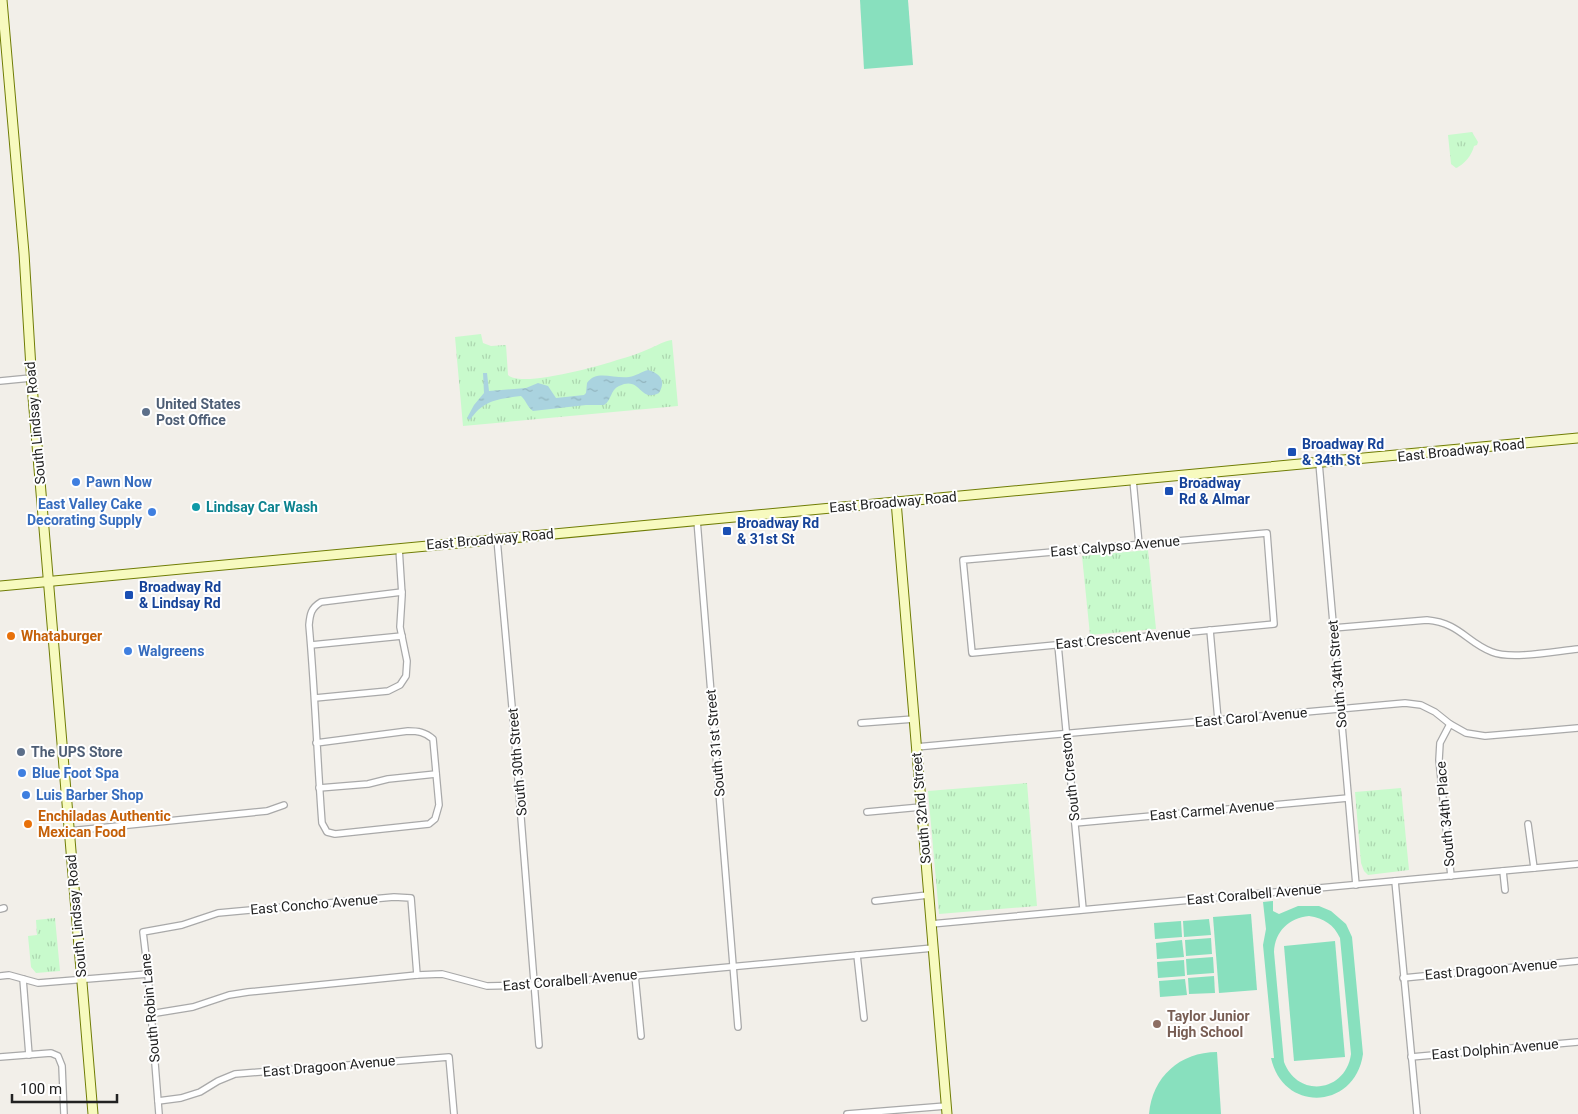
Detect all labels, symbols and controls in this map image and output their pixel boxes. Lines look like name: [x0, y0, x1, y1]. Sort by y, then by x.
street label: South Lindsay Road: [22, 361, 48, 485]
place label: United States Post Office: [156, 396, 241, 428]
marker: United States Post Office: [140, 406, 152, 418]
street label: East Broadway Road: [1397, 435, 1525, 465]
place label: Broadway Rd & 34th St: [1302, 436, 1384, 468]
marker: Broadway Rd & 34th St: [1286, 446, 1298, 458]
place label: Pawn Now: [86, 474, 153, 490]
place label: Broadway Rd & Almar: [1179, 475, 1250, 507]
marker: Pawn Now: [70, 476, 82, 488]
marker: Broadway Rd & Almar: [1163, 485, 1175, 497]
street label: East Broadway Road: [829, 488, 957, 516]
place label: East Valley Cake Decorating Supply: [27, 496, 143, 528]
place label: Lindsay Car Wash: [206, 499, 318, 515]
marker: Lindsay Car Wash: [190, 501, 202, 513]
marker: East Valley Cake Decorating Supply: [146, 506, 158, 518]
place label: Broadway Rd & 31st St: [737, 515, 819, 547]
street label: East Broadway Road: [426, 525, 554, 553]
marker: Broadway Rd & 31st St: [721, 525, 733, 537]
street label: East Calypso Avenue: [1050, 532, 1180, 560]
place label: Broadway Rd & Lindsay Rd: [139, 579, 221, 611]
marker: Broadway Rd & Lindsay Rd: [123, 589, 135, 601]
street label: South 34th Street: [1324, 619, 1350, 729]
street label: East Crescent Avenue: [1055, 624, 1191, 652]
place label: Whataburger: [21, 628, 102, 644]
marker: Whataburger: [5, 630, 17, 642]
place label: Walgreens: [138, 643, 204, 659]
marker: Walgreens: [122, 645, 134, 657]
street label: South 31st Street: [702, 688, 728, 797]
street label: East Carol Avenue: [1194, 704, 1308, 730]
street label: South 30th Street: [504, 707, 530, 817]
street label: South Creston: [1057, 732, 1083, 822]
place label: The UPS Store: [31, 744, 123, 760]
marker: The UPS Store: [15, 746, 27, 758]
street label: South 32nd Street: [908, 751, 934, 864]
street label: South 34th Place: [1432, 761, 1458, 867]
place label: Blue Foot Spa: [32, 765, 120, 781]
marker: Blue Foot Spa: [16, 767, 28, 779]
place label: Luis Barber Shop: [36, 787, 144, 803]
marker: Luis Barber Shop: [20, 789, 32, 801]
street label: East Carmel Avenue: [1149, 797, 1275, 823]
place label: Enchiladas Authentic Mexican Food: [38, 808, 171, 840]
marker: Enchiladas Authentic Mexican Food: [22, 818, 34, 830]
street label: South Lindsay Road: [63, 854, 89, 978]
street label: East Coralbell Avenue: [1186, 880, 1322, 908]
street label: East Concho Avenue: [250, 890, 378, 918]
street label: South Robin Lane: [137, 953, 163, 1063]
street label: East Dragoon Avenue: [1424, 955, 1558, 983]
street label: East Coralbell Avenue: [502, 966, 638, 994]
place label: Taylor Junior High School: [1167, 1008, 1250, 1040]
marker: Taylor Junior High School: [1151, 1018, 1163, 1030]
street label: East Dolphin Avenue: [1431, 1035, 1559, 1063]
street label: East Dragoon Avenue: [262, 1052, 396, 1080]
scale bar: [12, 1072, 118, 1104]
text: 100 m: [20, 1080, 62, 1098]

